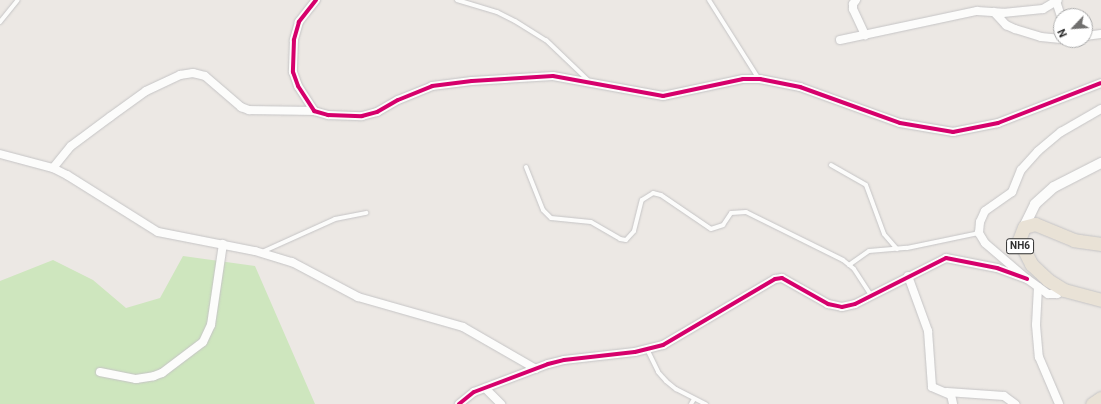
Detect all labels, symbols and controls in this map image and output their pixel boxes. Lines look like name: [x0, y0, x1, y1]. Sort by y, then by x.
north arrow: [1053, 8, 1093, 48]
text: N: [1055, 27, 1070, 39]
road number: NH6: [1006, 238, 1034, 254]

